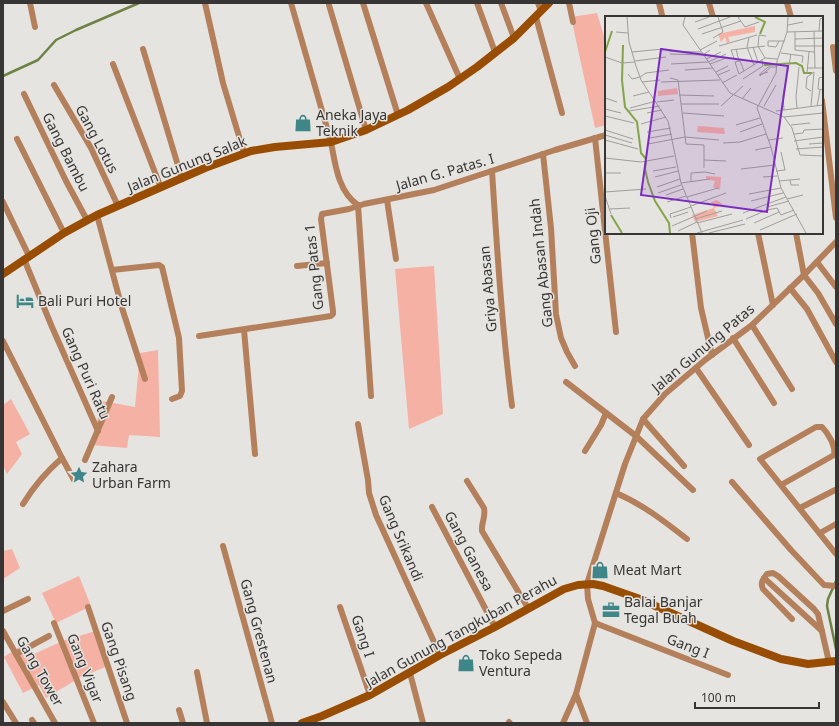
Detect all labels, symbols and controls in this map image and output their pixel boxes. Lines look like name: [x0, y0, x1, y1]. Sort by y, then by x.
inset map: [605, 16, 823, 234]
street label: Gang Lotus: [71, 101, 124, 177]
place label: Aneka Jaya Teknik: [316, 105, 387, 140]
street label: Gang Bambu: [38, 109, 94, 195]
shop icon: Aneka Jaya Teknik: [293, 113, 313, 133]
street label: Jalan Gunung Salak: [123, 131, 250, 197]
street label: Jalan G. Patas. I: [392, 148, 496, 195]
street label: Gang Abasan Indah: [524, 198, 557, 329]
street label: Gang Oji: [580, 207, 605, 265]
street label: Gang Patas 1: [300, 223, 327, 311]
street label: Griya Abasan: [474, 245, 501, 333]
hotel icon: Bali Puri Hotel: [15, 291, 35, 311]
place label: Bali Puri Hotel: [38, 291, 131, 310]
street label: Jalan Gunung Patas: [646, 299, 758, 397]
street label: Gang Puri Ratu: [58, 324, 115, 422]
place label: Zahara Urban Farm: [92, 457, 171, 492]
place icon: Zahara Urban Farm: [69, 465, 89, 485]
street label: Gang Srikandi: [375, 492, 428, 584]
street label: Gang Ganesa: [440, 507, 499, 594]
shop icon: Meat Mart: [590, 560, 610, 580]
place label: Meat Mart: [613, 560, 682, 579]
street label: Jalan Gunung Tangkuban Perahu: [360, 570, 560, 692]
street label: Gang Grestenan: [236, 577, 283, 685]
place label: Balai Banjar Tegal Buah: [624, 592, 703, 627]
office icon: Balai Banjar Tegal Buah: [601, 600, 621, 620]
street label: Gang I: [347, 612, 380, 660]
street label: Gang Pisang: [97, 619, 142, 703]
street label: Gang I: [664, 629, 712, 662]
street label: Gang Vigar: [63, 630, 108, 706]
street label: Gang Tower: [13, 632, 68, 710]
place label: Toko Sepeda Ventura: [479, 645, 562, 680]
shop icon: Toko Sepeda Ventura: [456, 653, 476, 673]
scale bar: [695, 684, 819, 710]
text: 100 m: [701, 689, 736, 706]

